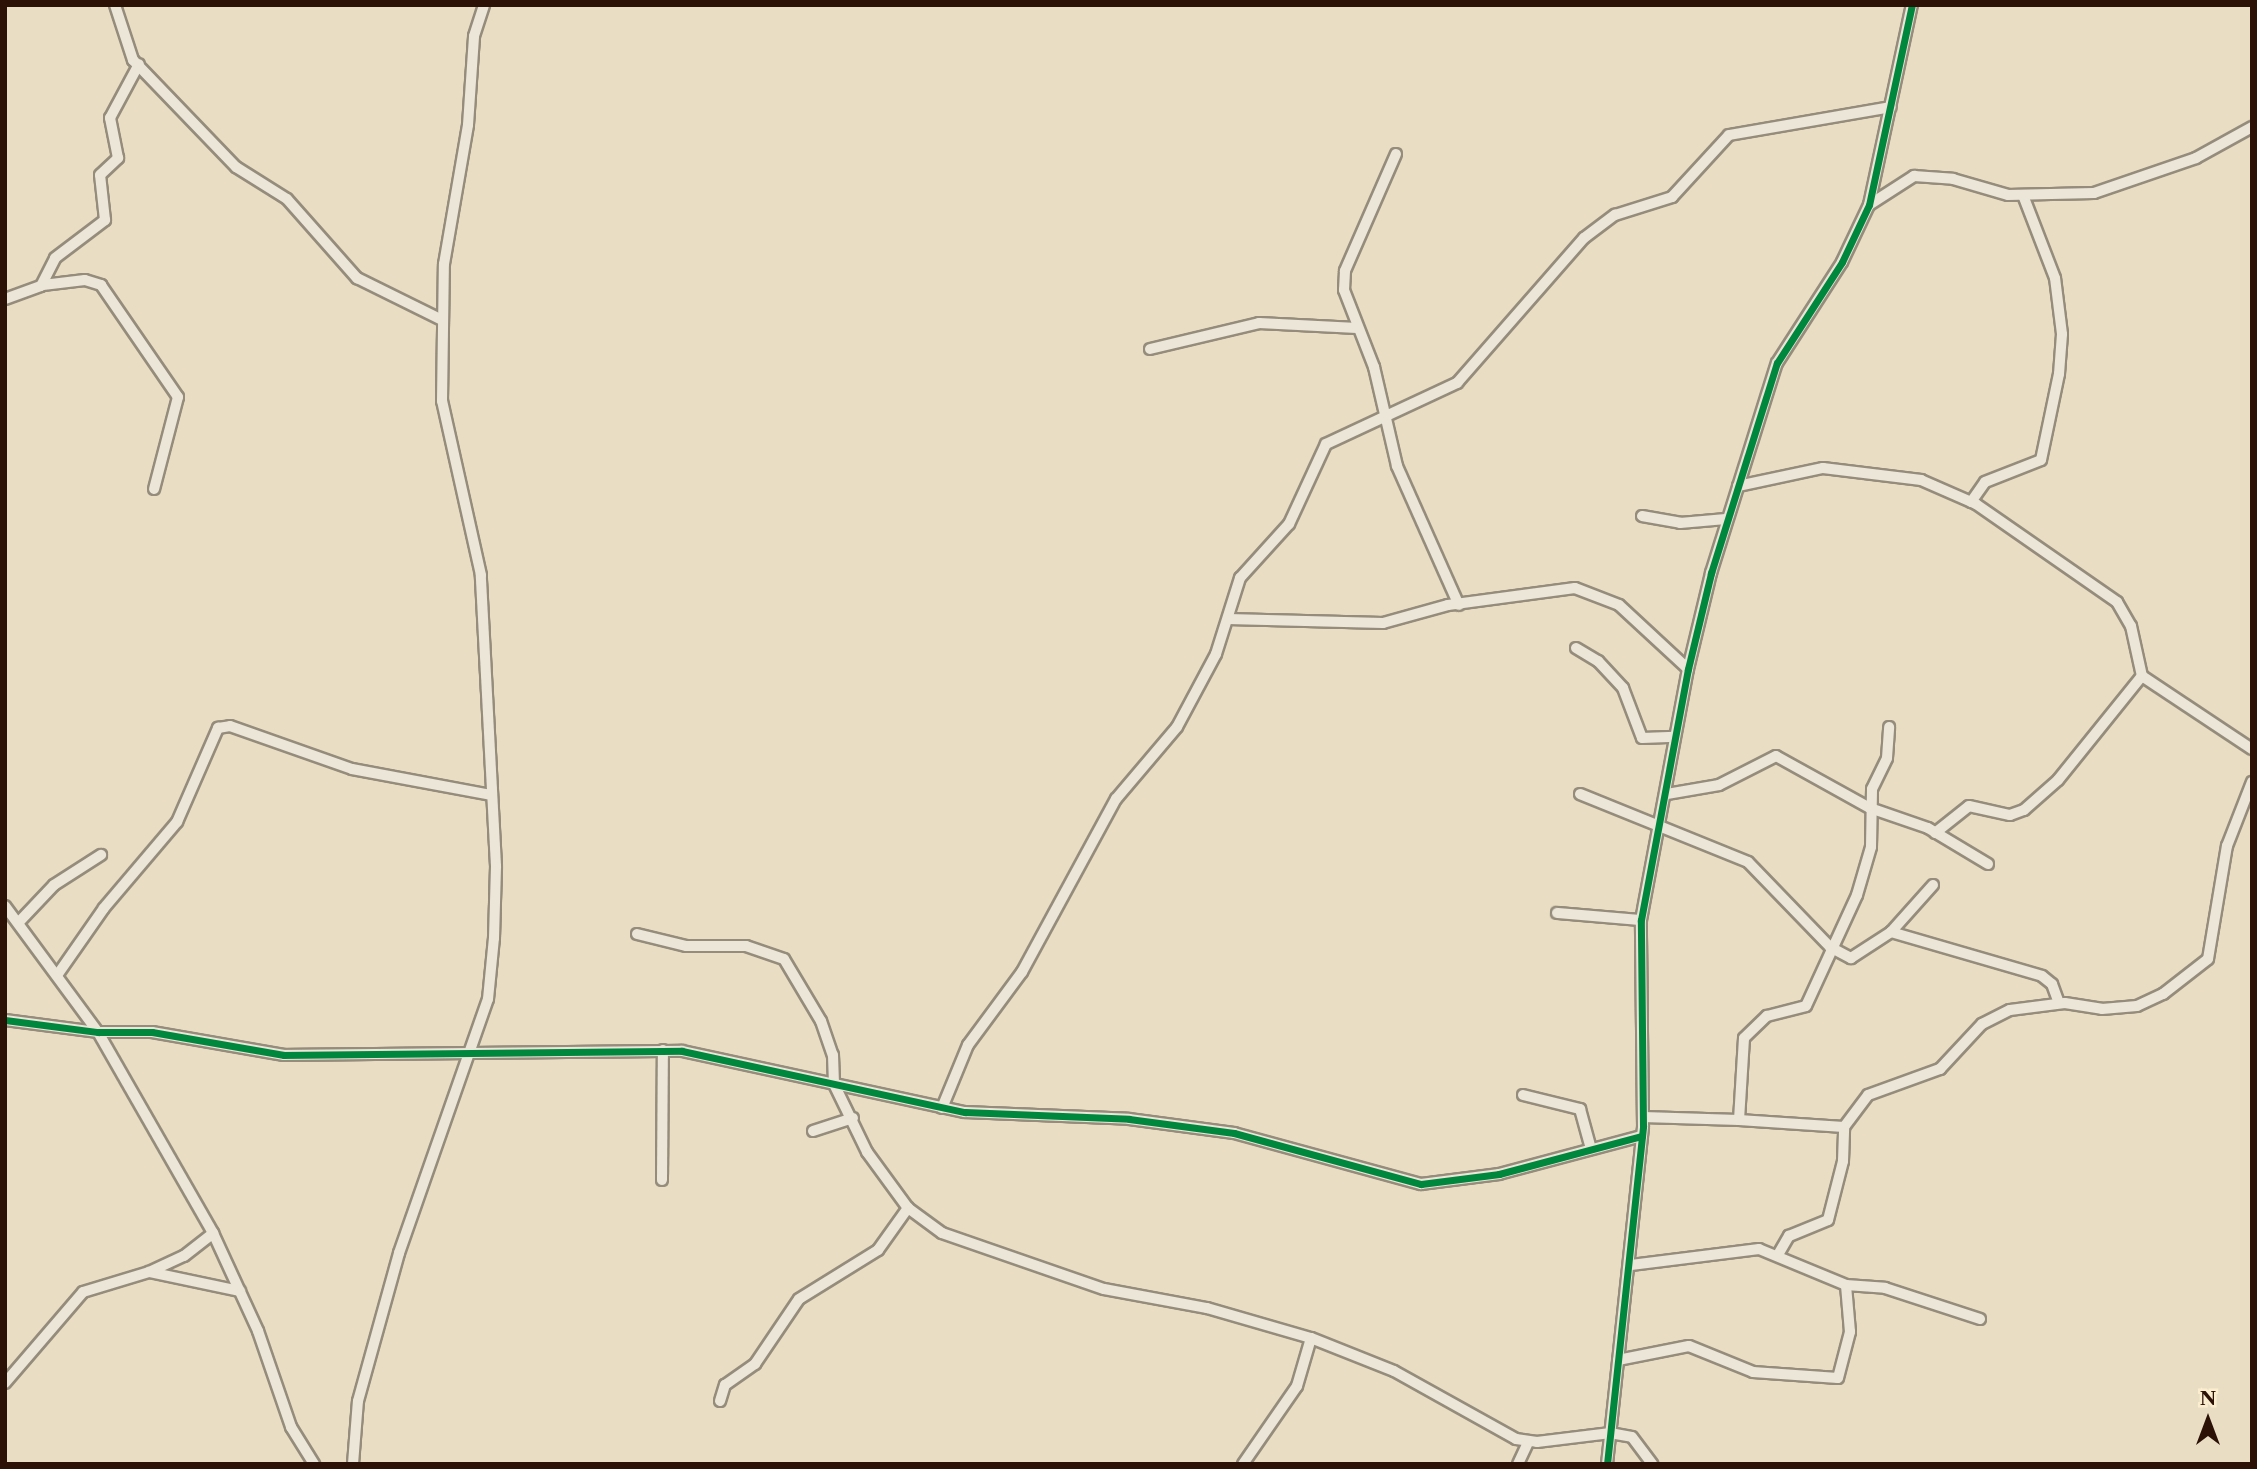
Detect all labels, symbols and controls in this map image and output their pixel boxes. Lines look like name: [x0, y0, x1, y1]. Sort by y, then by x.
north arrow: [2173, 1385, 2243, 1455]
text: N: [2200, 1387, 2216, 1410]

